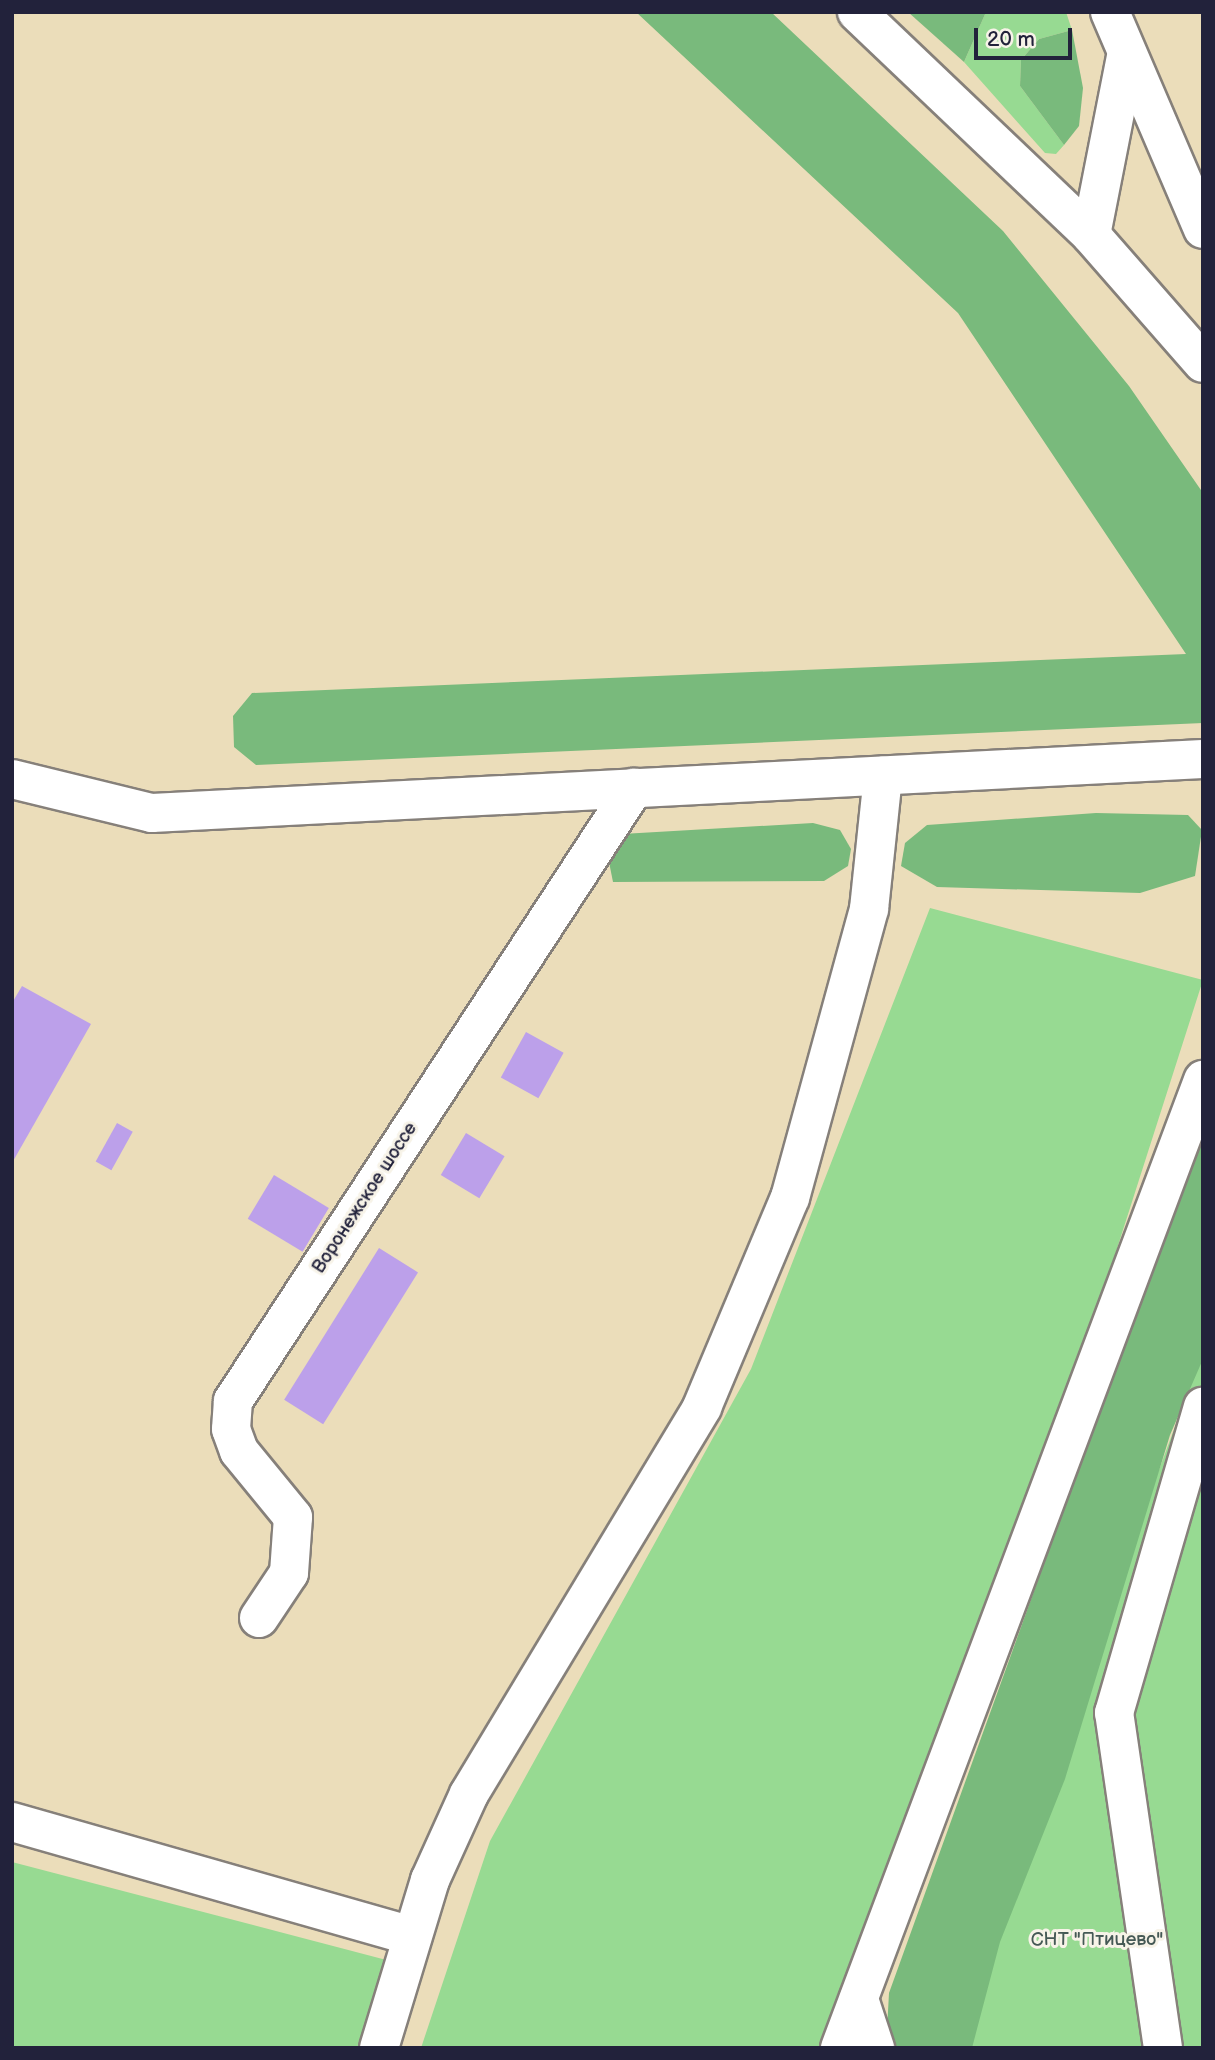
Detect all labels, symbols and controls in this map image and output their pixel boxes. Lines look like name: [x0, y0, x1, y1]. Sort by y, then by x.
scale bar: [977, 14, 1075, 58]
text: 20 m: [987, 27, 1035, 52]
street label: Воронежское шоссе: [308, 1118, 422, 1278]
park label: СНТ "Птицево": [1031, 1929, 1163, 1951]

